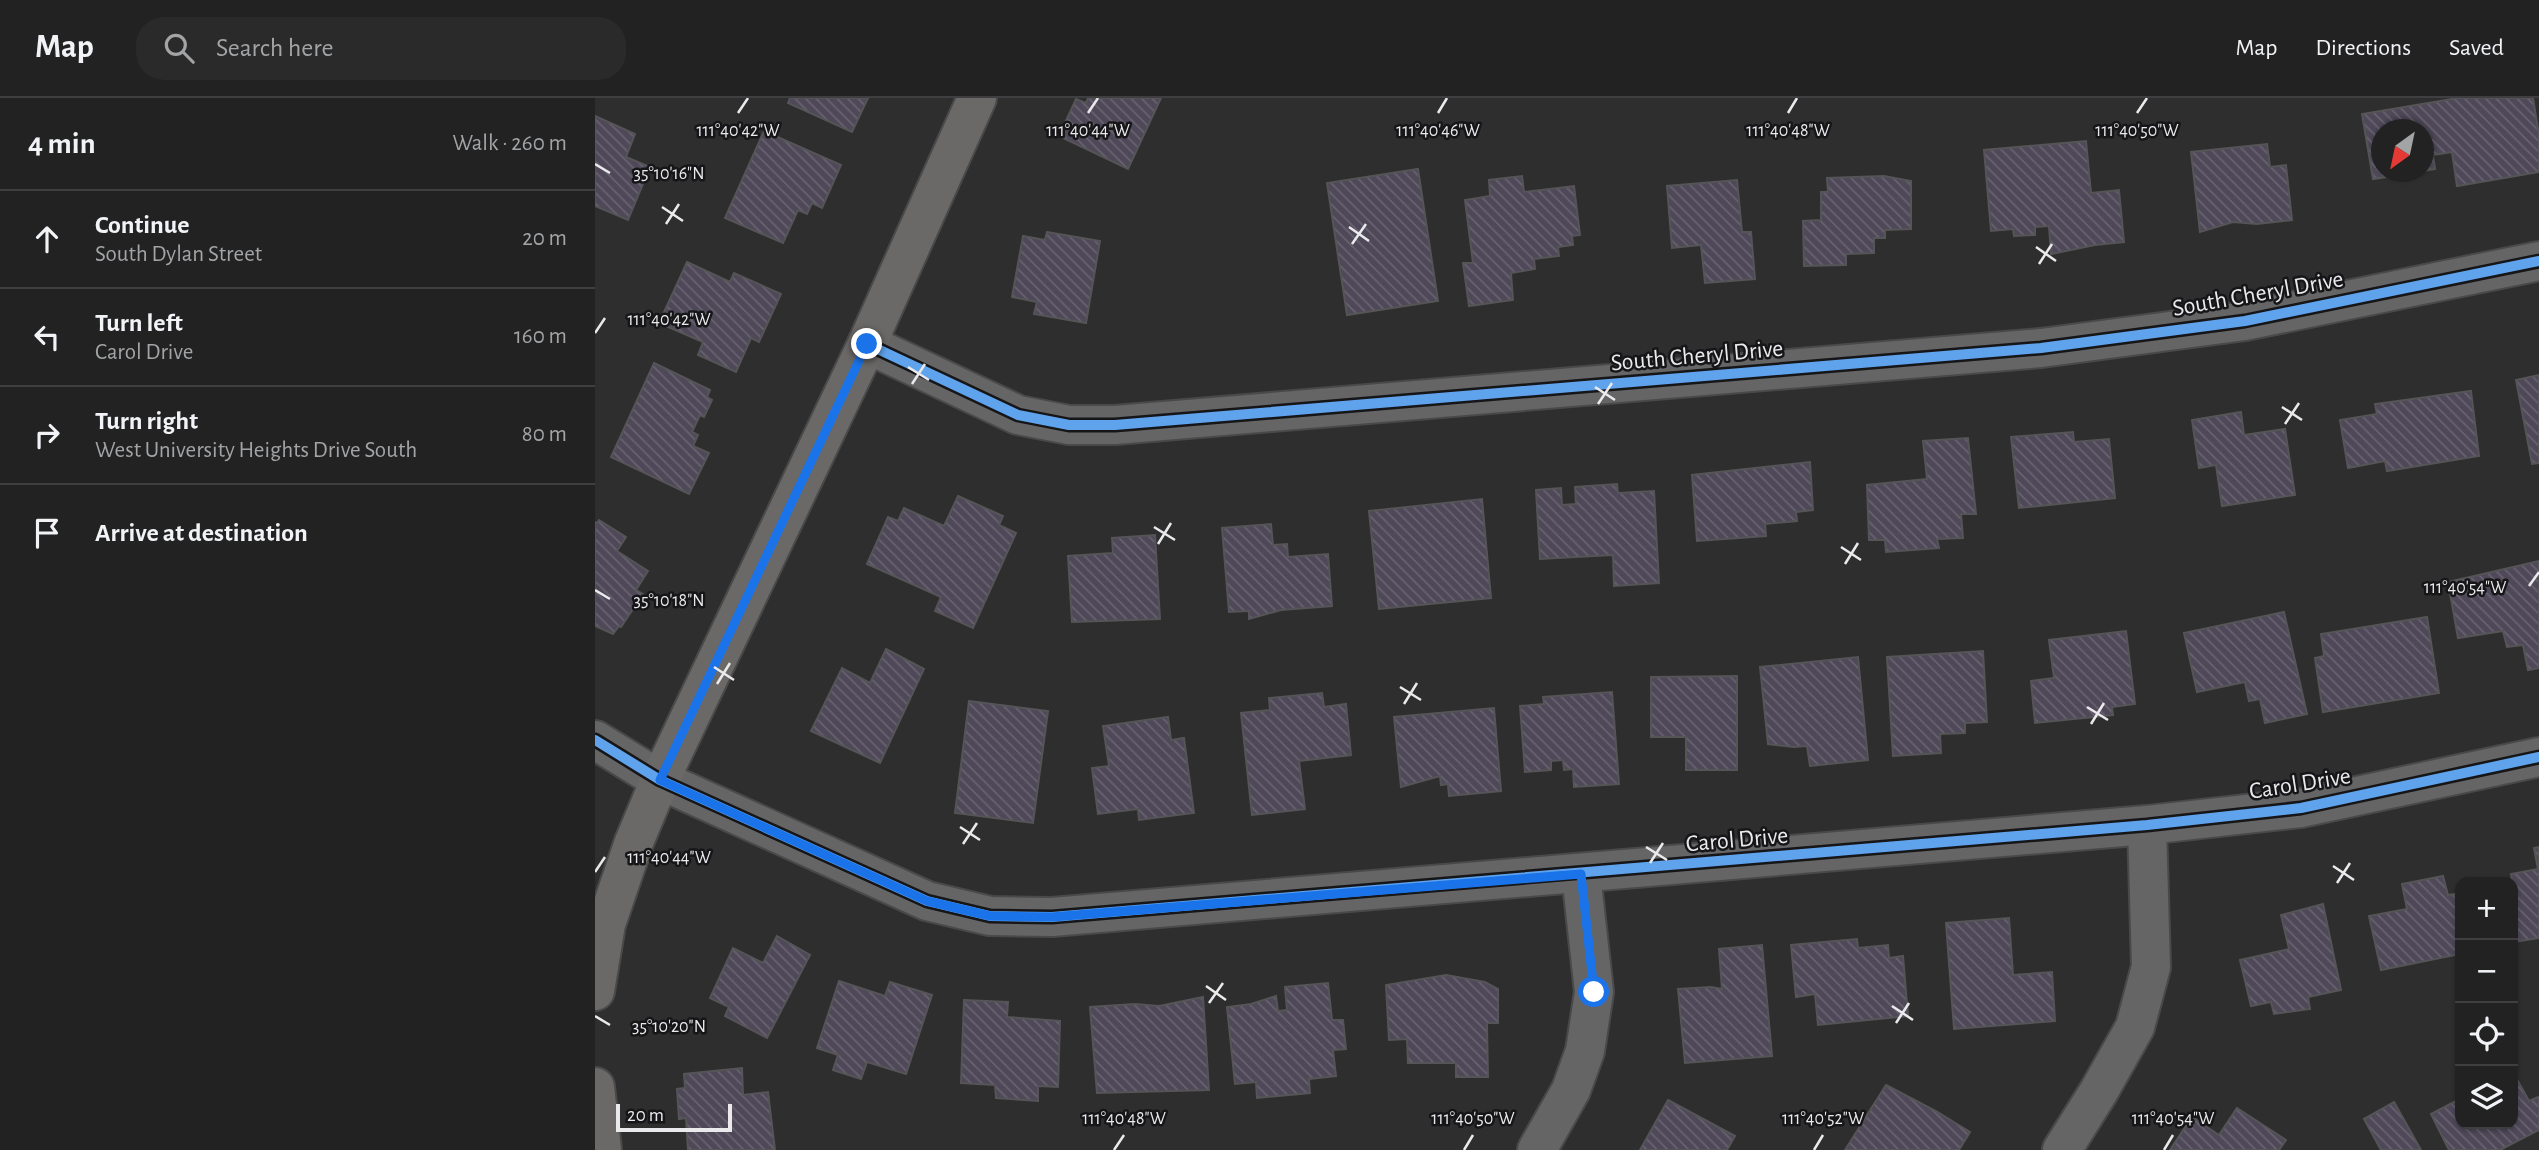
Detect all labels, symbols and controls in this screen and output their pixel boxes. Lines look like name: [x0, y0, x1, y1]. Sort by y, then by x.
search box: [136, 17, 626, 80]
icon: search: [160, 29, 198, 67]
text: Map: [35, 31, 94, 64]
text: Search here: [216, 35, 334, 61]
text: Map: [2235, 36, 2277, 60]
text: Directions: [2315, 36, 2411, 60]
text: Saved: [2449, 36, 2504, 60]
north arrow: [2371, 119, 2434, 182]
text: 111°40'42"W: [696, 122, 780, 140]
text: 111°40'44"W: [1046, 122, 1130, 140]
text: 111°40'46"W: [1396, 122, 1480, 140]
text: 111°40'48"W: [1746, 122, 1830, 140]
text: 111°40'50"W: [2095, 122, 2179, 140]
text: 4 min: [28, 129, 96, 159]
text: Walk · 260 m: [452, 132, 567, 155]
text: 35°10'16"N: [634, 165, 704, 183]
text: Continue: [95, 212, 190, 238]
icon: ahead: [28, 220, 66, 258]
text: 20 m: [522, 227, 567, 250]
text: South Dylan Street: [95, 243, 262, 266]
street label: South Cheryl Drive: [2171, 267, 2345, 321]
text: Turn left: [95, 310, 183, 336]
text: 111°40'42"W: [627, 311, 711, 329]
icon: left: [28, 318, 66, 356]
text: 160 m: [514, 325, 567, 348]
route end: [851, 328, 882, 359]
street label: South Cheryl Drive: [1610, 337, 1784, 375]
text: Carol Drive: [95, 341, 193, 364]
text: Turn right: [95, 408, 198, 434]
icon: right: [28, 416, 66, 454]
text: 80 m: [522, 423, 567, 446]
text: West University Heights Drive South: [95, 439, 417, 462]
icon: arrive: [28, 514, 66, 552]
text: Arrive at destination: [95, 520, 308, 546]
text: 111°40'54"W: [2424, 579, 2506, 597]
text: 35°10'18"N: [634, 592, 704, 610]
street label: Carol Drive: [2247, 764, 2353, 804]
street label: Carol Drive: [1685, 824, 1789, 856]
text: 111°40'44"W: [627, 849, 711, 867]
map controls: [2455, 877, 2518, 1129]
button: +: [2455, 877, 2518, 940]
button: −: [2455, 940, 2518, 1003]
route start: [1578, 976, 1609, 1007]
button: locate: [2455, 1003, 2518, 1066]
text: 35°10'20"N: [632, 1018, 706, 1036]
button: layers: [2455, 1066, 2518, 1129]
scale bar: [616, 1101, 731, 1133]
text: 20 m: [627, 1106, 664, 1125]
text: 111°40'48"W: [1082, 1110, 1166, 1128]
text: 111°40'50"W: [1431, 1110, 1515, 1128]
text: 111°40'52"W: [1782, 1110, 1864, 1128]
text: 111°40'54"W: [2132, 1110, 2214, 1128]

